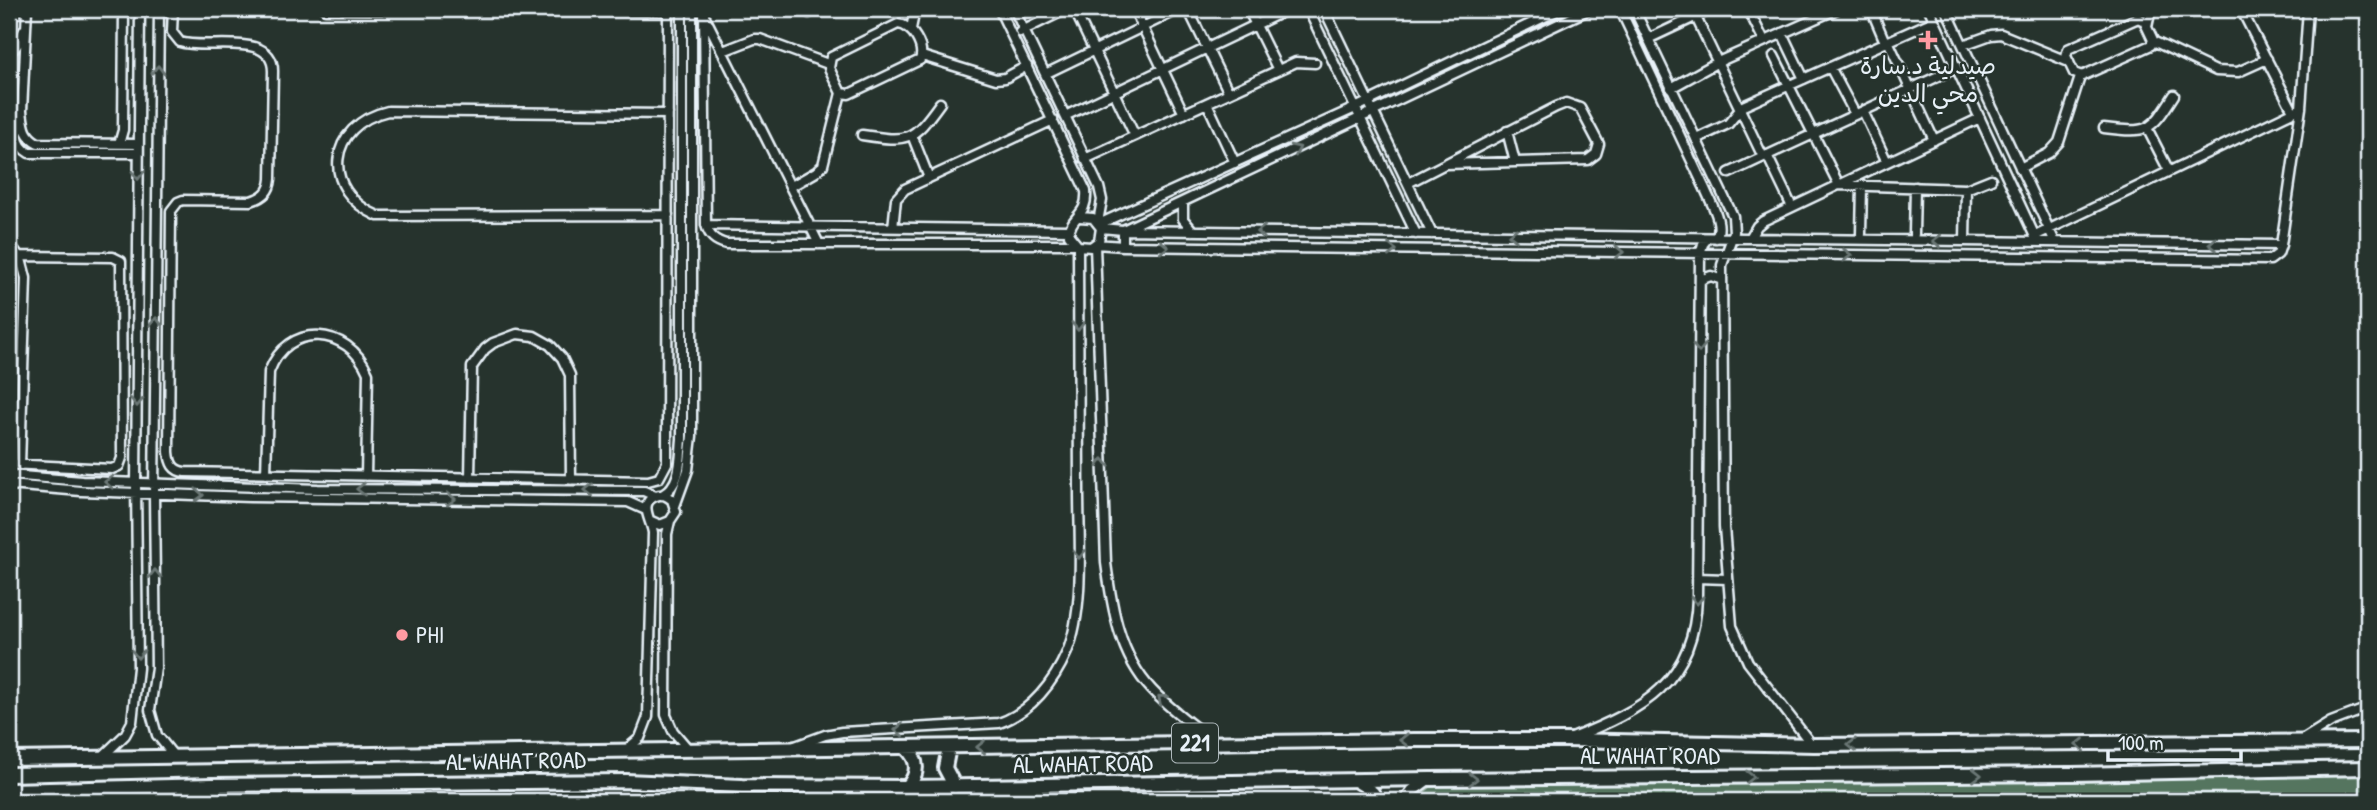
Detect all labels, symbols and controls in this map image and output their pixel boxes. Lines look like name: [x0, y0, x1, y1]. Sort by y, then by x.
marker: صيدلية د.سارة محي الدين: [1920, 32, 1936, 48]
place label: صيدلية د.سارة محي الدين: [1860, 49, 1996, 115]
one-way arrow: [150, 64, 166, 74]
one-way arrow: [1289, 144, 1301, 158]
one-way arrow: [130, 170, 146, 181]
one-way arrow: [1255, 224, 1266, 240]
one-way arrow: [1507, 227, 1518, 243]
one-way arrow: [1931, 233, 1941, 249]
one-way arrow: [2207, 237, 2218, 252]
one-way arrow: [1159, 239, 1170, 255]
one-way arrow: [1386, 242, 1397, 257]
one-way arrow: [1614, 245, 1625, 260]
one-way arrow: [1842, 247, 1852, 263]
one-way arrow: [148, 316, 163, 327]
one-way arrow: [1070, 322, 1086, 332]
one-way arrow: [1691, 343, 1707, 354]
one-way arrow: [129, 397, 144, 408]
one-way arrow: [1095, 457, 1110, 468]
one-way arrow: [103, 474, 114, 489]
one-way arrow: [355, 481, 366, 497]
one-way arrow: [583, 482, 593, 498]
one-way arrow: [194, 488, 205, 503]
one-way arrow: [446, 492, 457, 507]
one-way arrow: [1071, 549, 1087, 560]
one-way arrow: [147, 568, 163, 578]
one-way arrow: [1689, 595, 1705, 606]
place label: PHI: [416, 618, 444, 650]
marker: PHI: [394, 627, 410, 643]
one-way arrow: [130, 649, 145, 660]
one-way arrow: [1158, 695, 1171, 707]
scale bar: [2108, 719, 2240, 763]
one-way arrow: [893, 722, 904, 737]
road number: 221: [1172, 723, 1218, 762]
text: 100 m: [2118, 728, 2164, 757]
one-way arrow: [1398, 732, 1409, 748]
one-way arrow: [1846, 737, 1857, 753]
one-way arrow: [2074, 737, 2084, 753]
one-way arrow: [975, 739, 985, 755]
street label: AL WAHAT ROAD: [1580, 739, 1720, 771]
street label: AL WAHAT ROAD: [446, 743, 587, 777]
street label: AL WAHAT ROAD: [1013, 746, 1154, 780]
one-way arrow: [1972, 767, 1983, 783]
one-way arrow: [1744, 769, 1755, 784]
one-way arrow: [1468, 771, 1479, 787]

